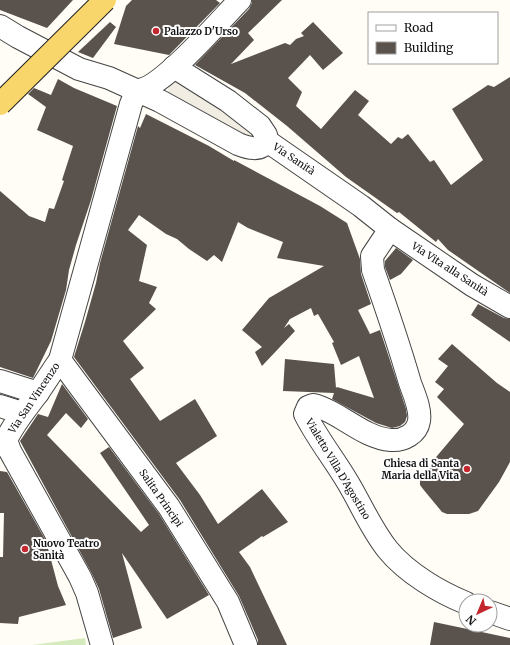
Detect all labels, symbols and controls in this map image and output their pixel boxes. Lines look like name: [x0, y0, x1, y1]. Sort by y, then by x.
legend: [368, 12, 498, 64]
text: Road: [404, 20, 433, 35]
place label: Palazzo D'Urso: [164, 25, 238, 38]
marker: Palazzo D'Urso: [151, 26, 161, 36]
text: Building: [404, 40, 454, 55]
street label: Via Sanità: [270, 140, 318, 178]
street label: Via Vita alla Sanità: [408, 239, 491, 299]
street label: Via San Vincenzo: [5, 360, 63, 437]
street label: Vialetto Villa D'Agostino: [302, 415, 373, 522]
place label: Chiesa di Santa Maria della Vita: [382, 457, 459, 482]
marker: Chiesa di Santa Maria della Vita: [462, 464, 472, 474]
street label: Salita Principi: [136, 467, 186, 529]
place label: Nuovo Teatro Sanità: [33, 537, 99, 562]
marker: Nuovo Teatro Sanità: [20, 544, 30, 554]
north arrow: [458, 593, 498, 633]
text: N: [463, 612, 479, 628]

